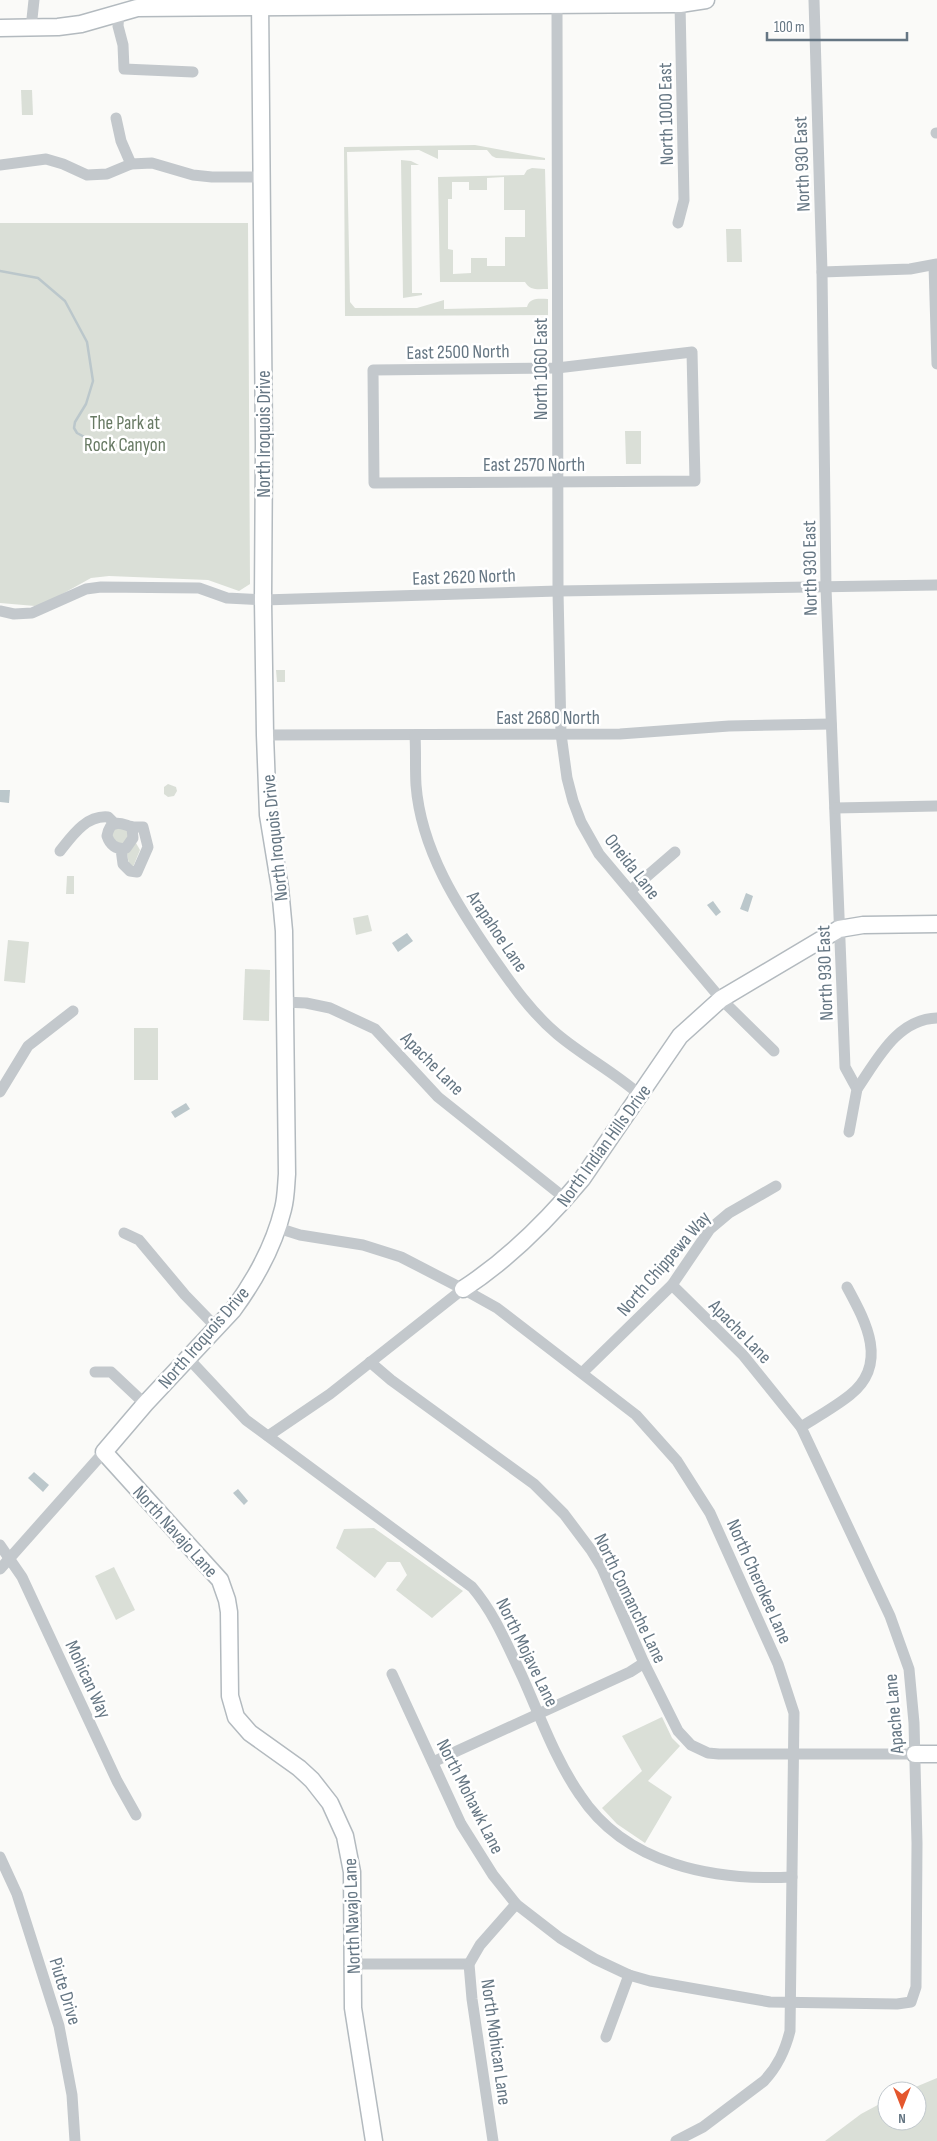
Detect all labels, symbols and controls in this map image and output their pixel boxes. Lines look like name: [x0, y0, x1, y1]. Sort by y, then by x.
scale bar: [767, 10, 907, 42]
text: 100 m: [774, 18, 805, 37]
street label: North 1000 East: [654, 62, 679, 166]
street label: North 930 East: [789, 116, 816, 212]
street label: North 1060 East: [530, 317, 553, 420]
street label: East 2500 North: [406, 340, 510, 365]
street label: North Iroquois Drive: [253, 370, 276, 498]
park label: The Park at Rock Canyon: [84, 412, 166, 457]
street label: East 2570 North: [483, 454, 585, 477]
street label: North 930 East: [798, 520, 823, 616]
street label: East 2620 North: [412, 564, 516, 591]
street label: East 2680 North: [496, 707, 600, 730]
street label: North Iroquois Drive: [257, 773, 294, 902]
street label: Oneida Lane: [599, 829, 665, 904]
street label: Arapahoe Lane: [461, 886, 532, 977]
street label: North 930 East: [812, 925, 839, 1021]
street label: Apache Lane: [395, 1027, 468, 1101]
street label: North Indian Hills Drive: [552, 1080, 656, 1211]
street label: North Chippewa Way: [612, 1206, 716, 1321]
street label: North Iroquois Drive: [154, 1282, 255, 1394]
street label: Apache Lane: [703, 1294, 776, 1369]
street label: North Navajo Lane: [128, 1481, 222, 1583]
street label: North Cherokee Lane: [721, 1516, 796, 1647]
street label: North Comanche Lane: [588, 1530, 671, 1667]
street label: North Mojave Lane: [490, 1595, 563, 1711]
street label: Mohican Way: [60, 1637, 116, 1723]
street label: Apache Lane: [880, 1673, 910, 1756]
street label: North Mohawk Lane: [431, 1735, 508, 1858]
street label: North Navajo Lane: [339, 1858, 366, 1974]
street label: Piute Drive: [43, 1955, 86, 2028]
street label: North Mohican Lane: [475, 1978, 516, 2107]
north arrow: [877, 2081, 927, 2131]
text: N: [898, 2110, 906, 2127]

